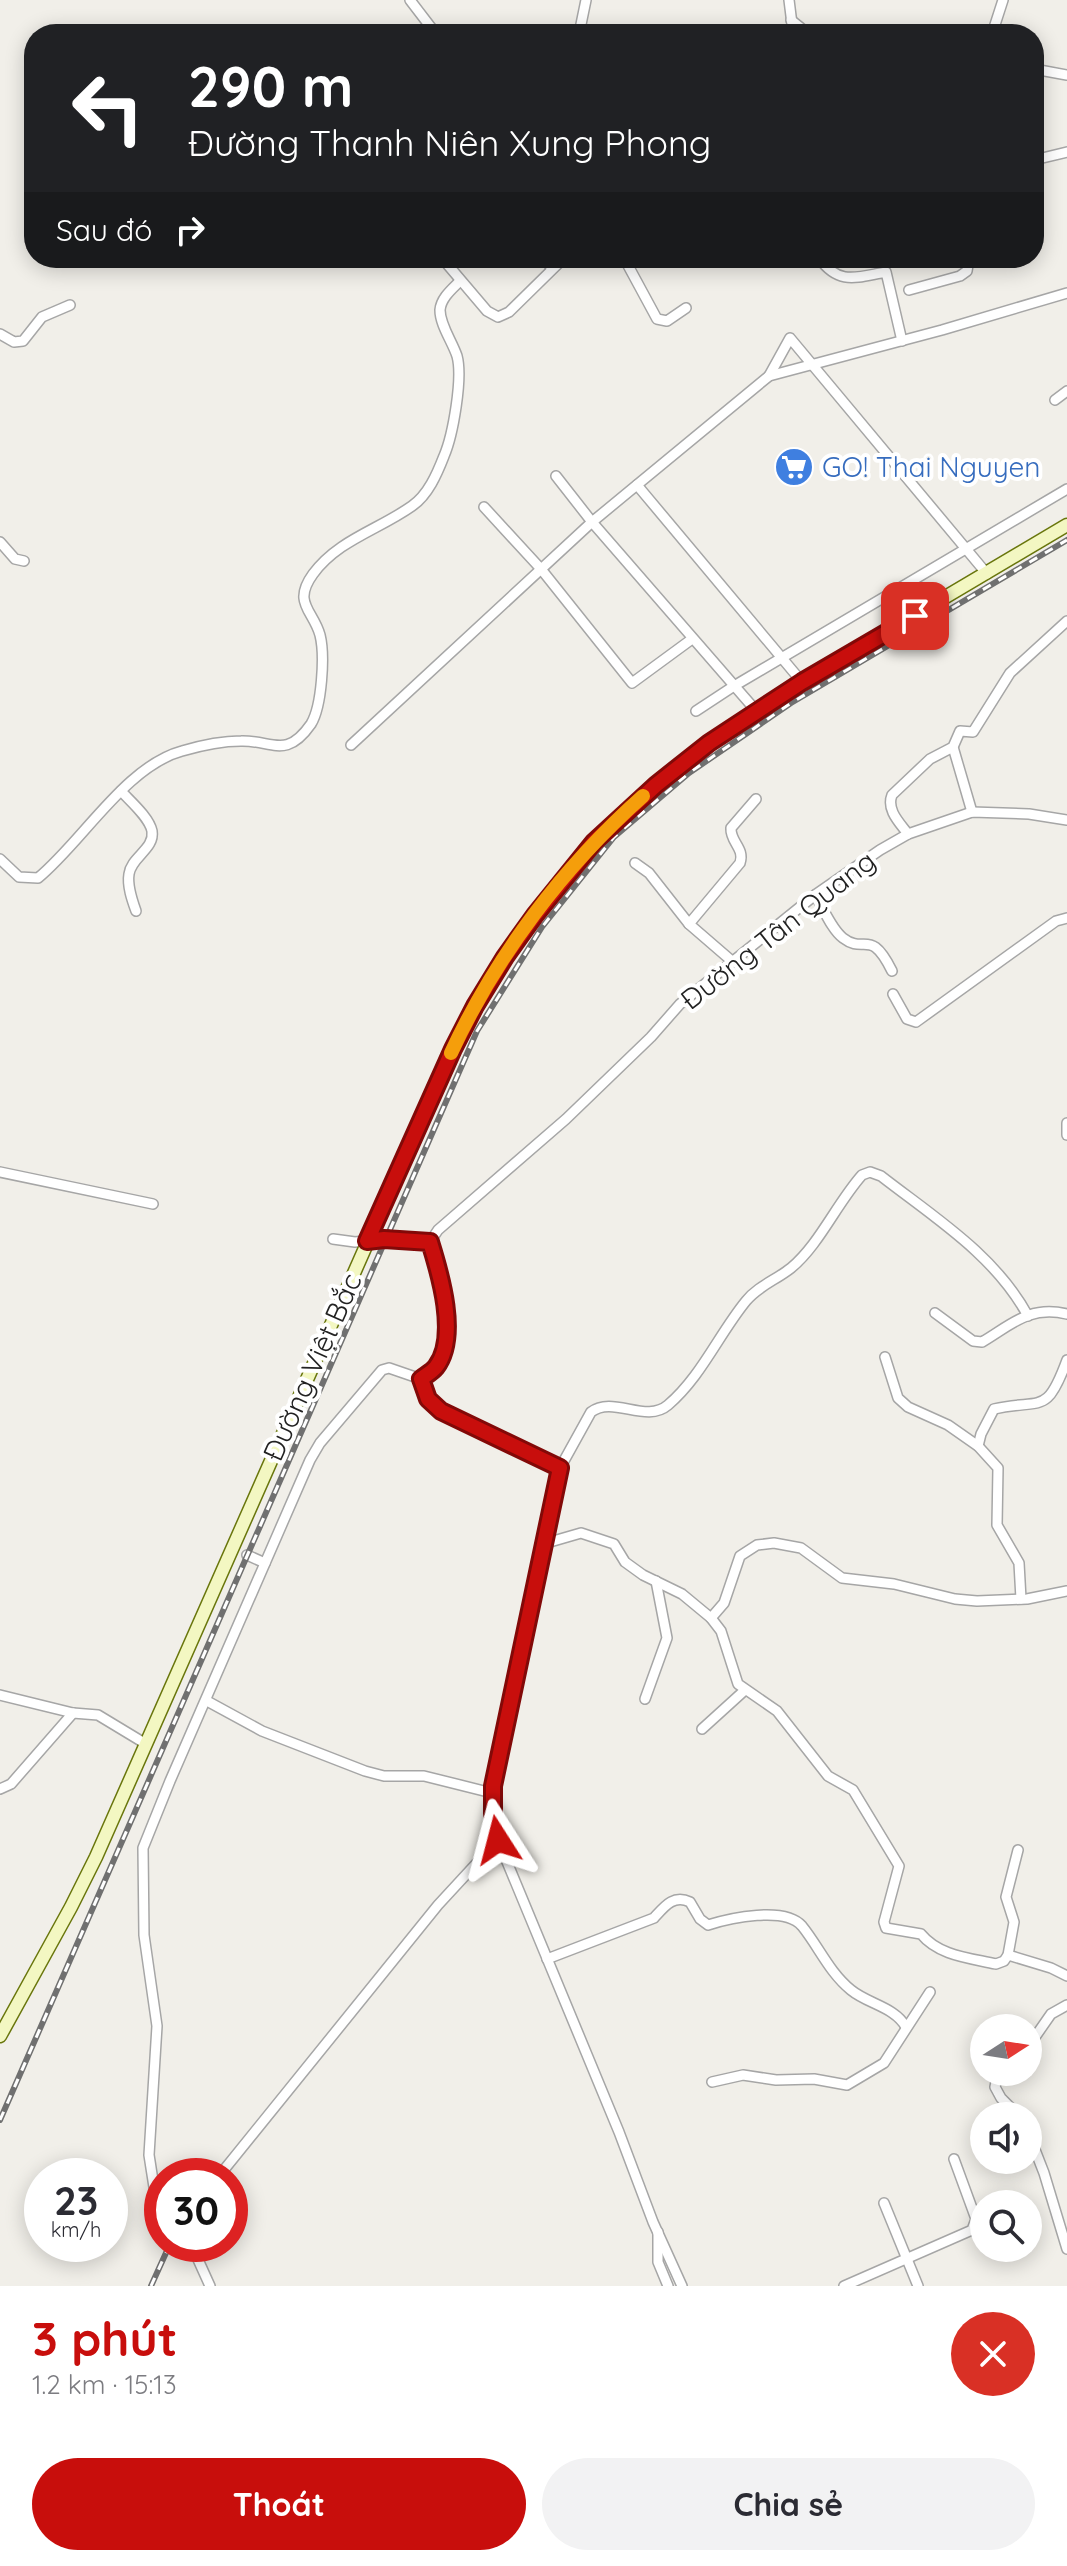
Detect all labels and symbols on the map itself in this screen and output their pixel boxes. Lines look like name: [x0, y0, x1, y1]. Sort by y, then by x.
supermarket icon: GO! Thai Nguyen: [773, 446, 815, 488]
place label: GO! Thai Nguyen: [822, 449, 1041, 484]
pin: [881, 582, 949, 650]
street label: Đường Tân Quang: [673, 843, 882, 1016]
street label: Đường Việt Bắc: [255, 1268, 369, 1466]
position arrow: [456, 1798, 540, 1882]
north arrow: [970, 2014, 1042, 2086]
speed limit sign: 30: [144, 2158, 248, 2262]

